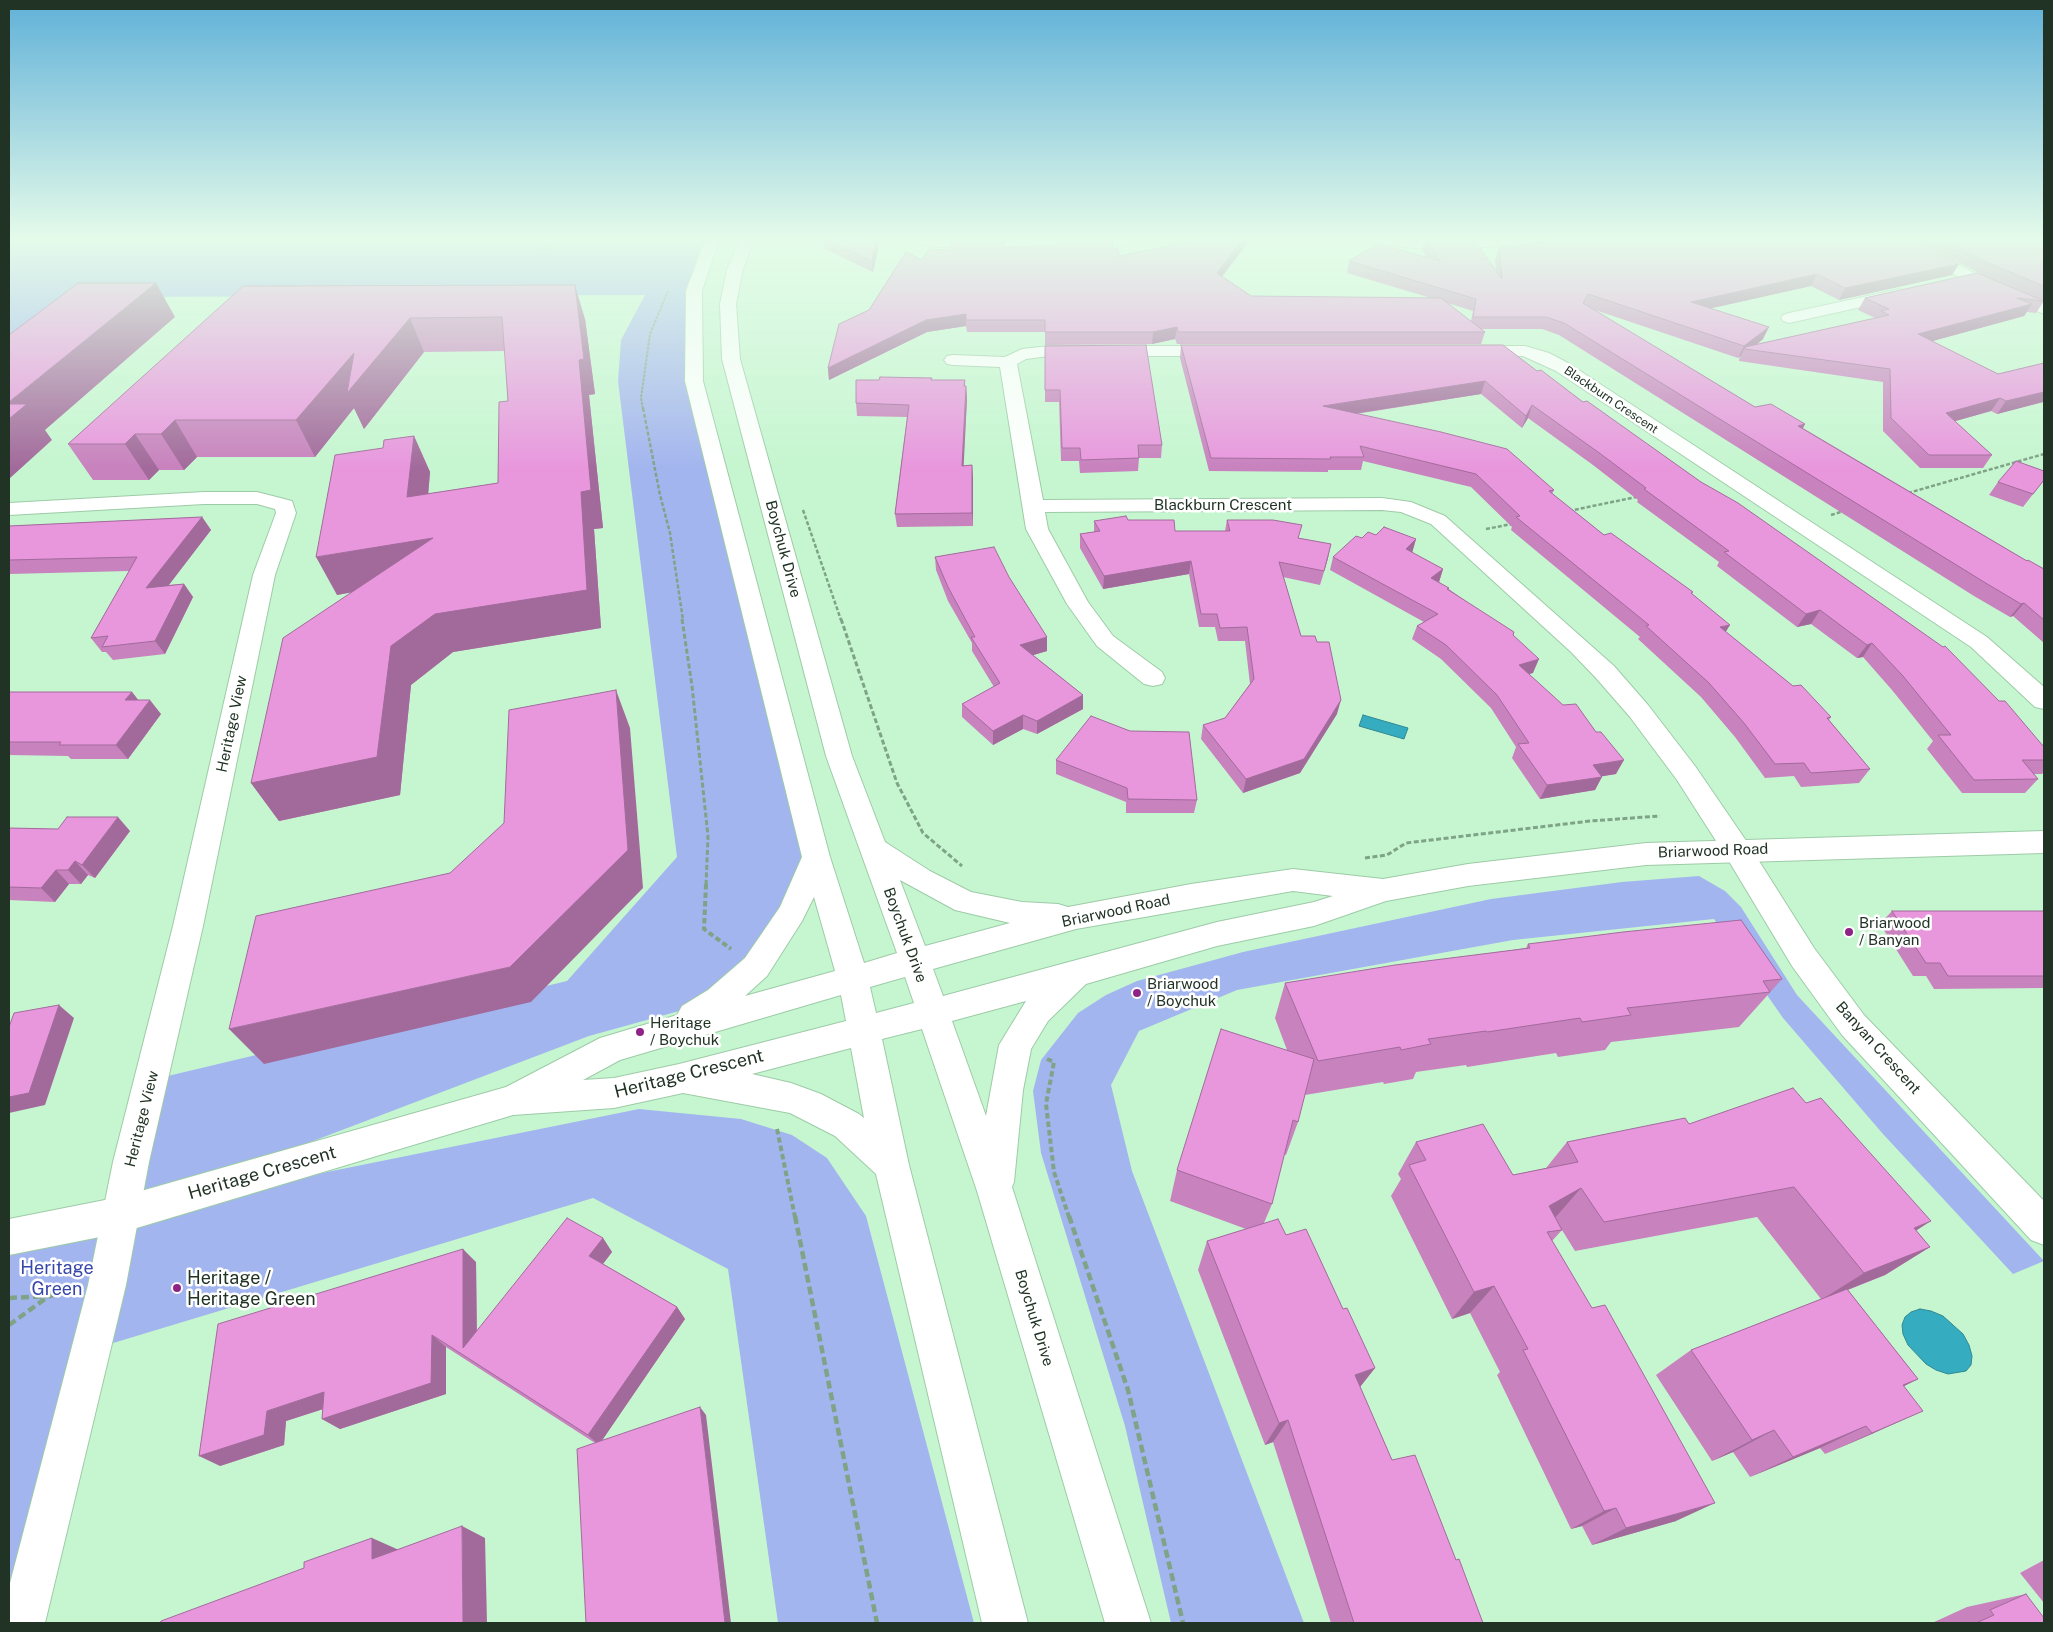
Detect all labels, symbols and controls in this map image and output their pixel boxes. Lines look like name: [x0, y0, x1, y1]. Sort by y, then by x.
street label: Blackburn Crescent: [1561, 363, 1661, 437]
street label: Blackburn Crescent: [1154, 496, 1292, 514]
street label: Boychuk Drive: [761, 498, 805, 600]
street label: Heritage View: [213, 674, 251, 774]
street label: Briarwood Road: [1657, 840, 1769, 862]
street label: Boychuk Drive: [879, 885, 931, 985]
street label: Briarwood Road: [1060, 891, 1172, 931]
place label: Briarwood / Banyan: [1859, 914, 1930, 949]
marker: Briarwood / Banyan: [1843, 926, 1855, 938]
place label: Briarwood / Boychuk: [1147, 975, 1218, 1010]
marker: Briarwood / Boychuk: [1131, 987, 1143, 999]
street label: Banyan Crescent: [1832, 998, 1924, 1098]
place label: Heritage / Boychuk: [650, 1014, 719, 1049]
marker: Heritage / Boychuk: [634, 1026, 646, 1038]
street label: Heritage Crescent: [612, 1045, 766, 1103]
street label: Heritage View: [121, 1069, 163, 1169]
street label: Heritage Crescent: [185, 1142, 339, 1204]
park label: Heritage Green: [20, 1257, 94, 1300]
place label: Heritage / Heritage Green: [187, 1267, 316, 1310]
street label: Boychuk Drive: [1011, 1268, 1057, 1368]
marker: Heritage / Heritage Green: [171, 1282, 183, 1294]

